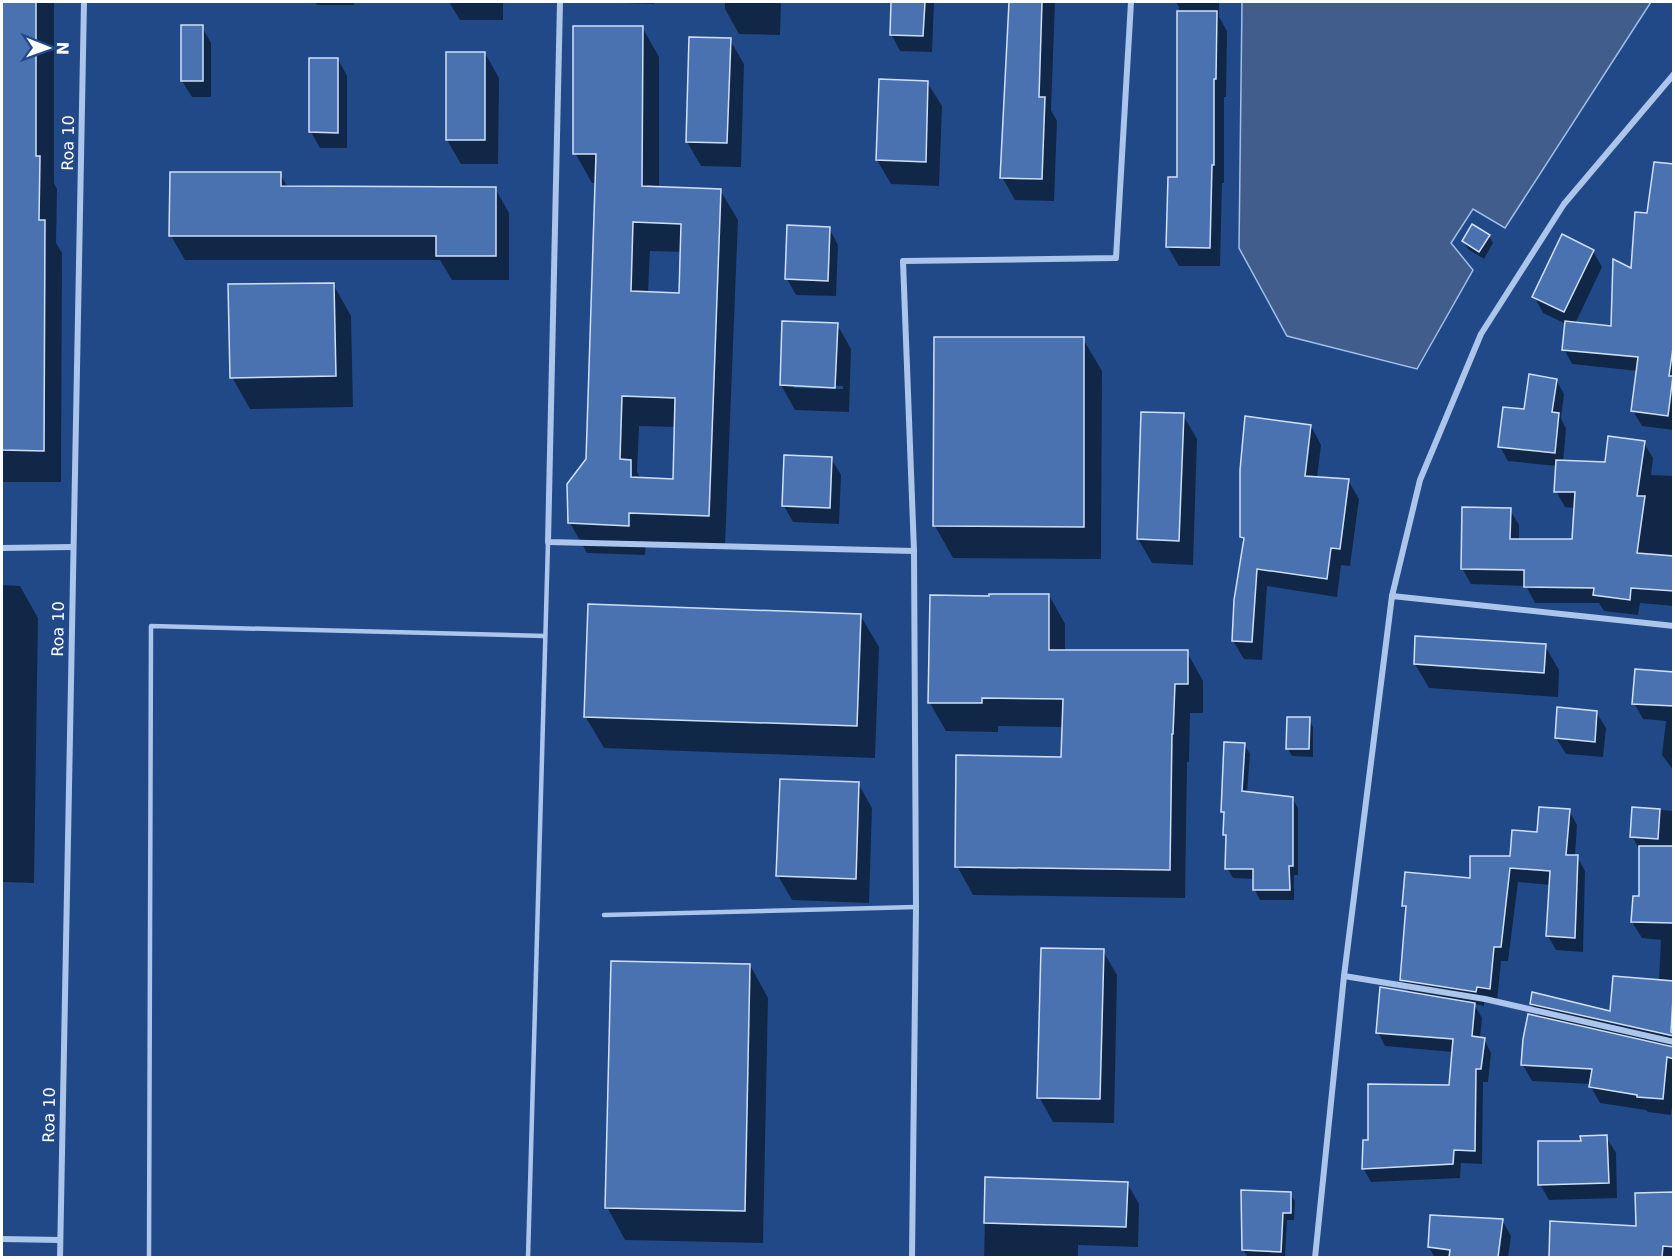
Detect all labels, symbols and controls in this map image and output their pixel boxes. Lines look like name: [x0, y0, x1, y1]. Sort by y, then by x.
north arrow: [18, 18, 78, 78]
text: N: [53, 41, 72, 55]
street label: Roa 10: [58, 115, 78, 171]
street label: Roa 10: [48, 601, 68, 657]
street label: Roa 10: [39, 1087, 59, 1143]

